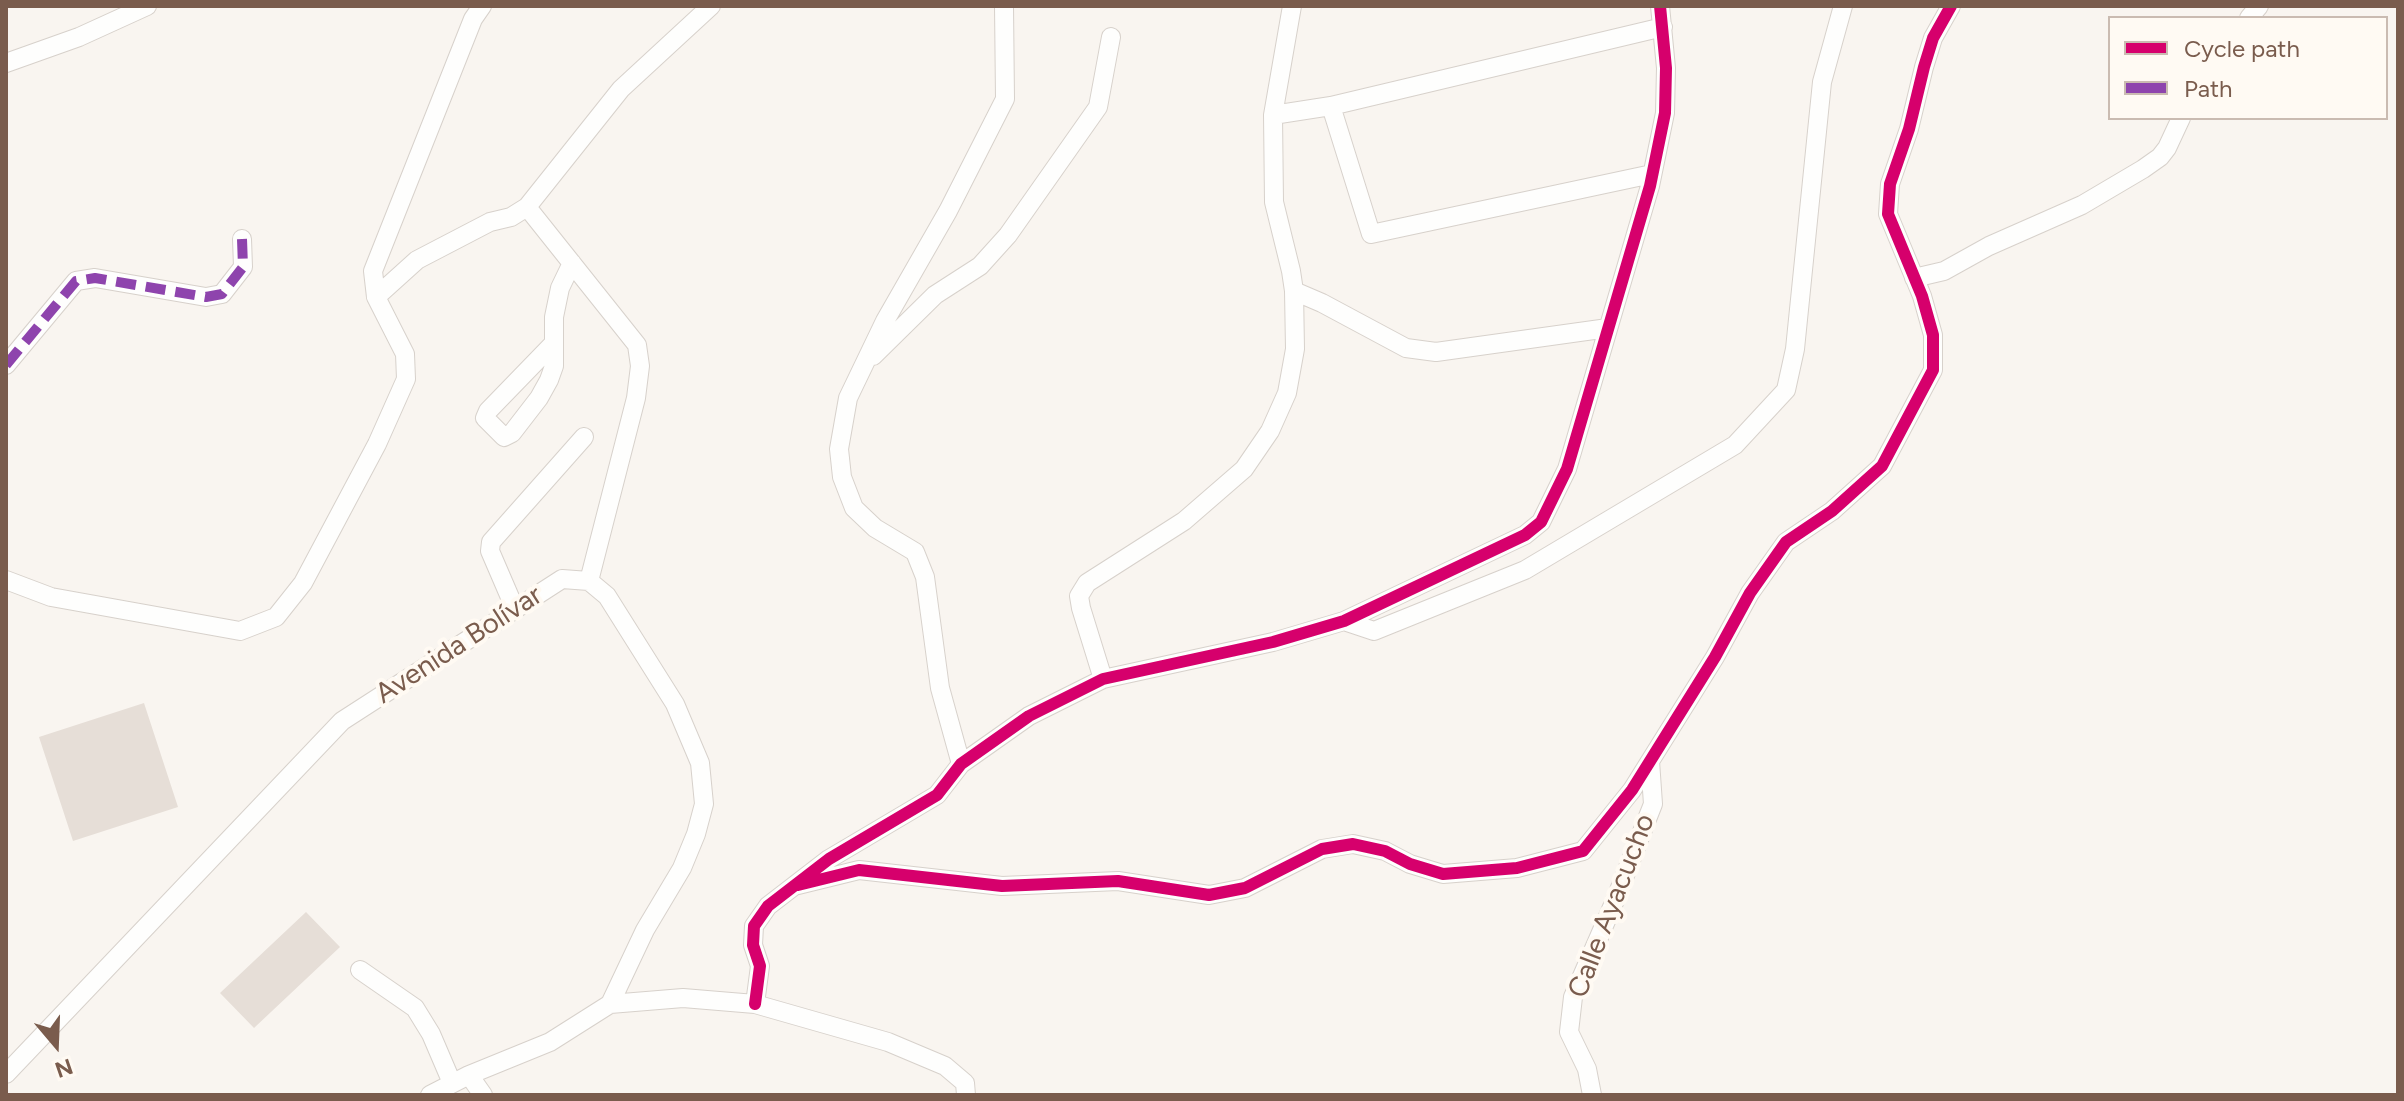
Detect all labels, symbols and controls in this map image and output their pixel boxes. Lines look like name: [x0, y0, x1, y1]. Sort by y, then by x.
legend: [2108, 16, 2388, 120]
text: Cycle path: [2184, 34, 2300, 63]
text: Path: [2184, 74, 2232, 103]
street label: Avenida Bolívar: [369, 579, 549, 711]
street label: Calle Ayacucho: [1562, 809, 1662, 1003]
north arrow: [16, 1005, 96, 1085]
text: N: [52, 1053, 76, 1084]

